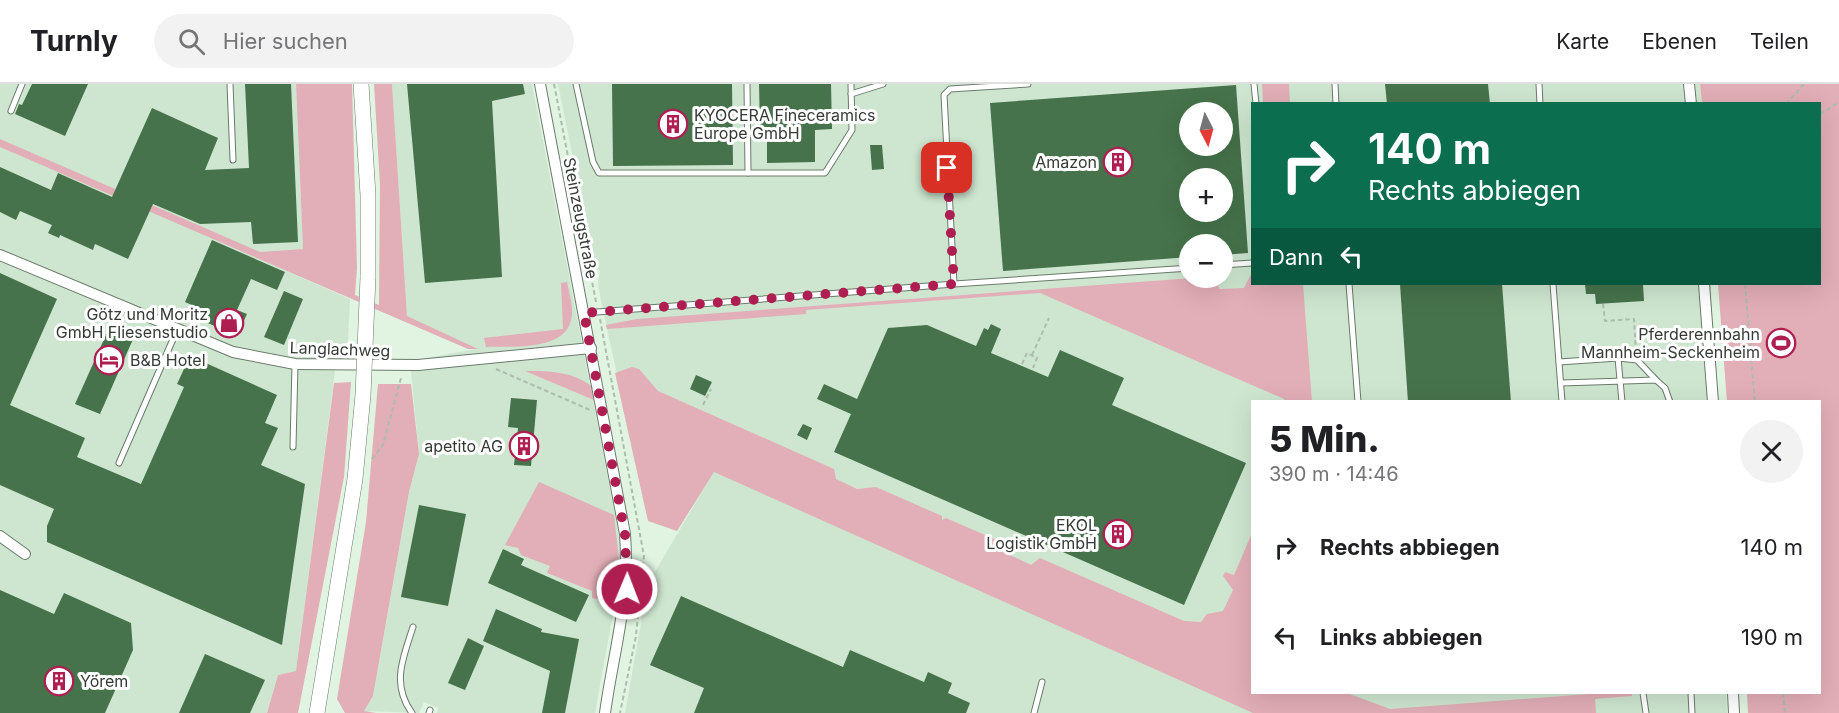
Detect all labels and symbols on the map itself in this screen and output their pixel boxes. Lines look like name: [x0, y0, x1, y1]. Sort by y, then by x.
north arrow: [1179, 102, 1233, 156]
place label: KYOCERA Fineceramics Europe GmbH: [694, 105, 876, 143]
building icon: KYOCERA Fineceramics Europe GmbH: [657, 108, 689, 140]
pin: [921, 142, 972, 193]
building icon: Amazon: [1102, 146, 1134, 178]
place label: Amazon: [1035, 152, 1097, 172]
street label: Steinzeugstraße: [559, 156, 603, 280]
place label: Götz und Moritz GmbH Fliesenstudio: [56, 304, 208, 342]
shop icon: Götz und Moritz GmbH Fliesenstudio: [213, 307, 245, 339]
place label: Pferderennbahn Mannheim-Seckenheim: [1581, 324, 1760, 362]
sports icon: Pferderennbahn Mannheim-Seckenheim: [1765, 327, 1797, 359]
street label: Langlachweg: [289, 337, 391, 361]
hotel icon: B&B Hotel: [93, 344, 125, 376]
place label: B&B Hotel: [130, 350, 206, 370]
building icon: apetito AG: [508, 430, 540, 462]
place label: apetito AG: [424, 436, 503, 456]
place label: EKOL Logistik GmbH: [986, 515, 1097, 553]
building icon: EKOL Logistik GmbH: [1102, 518, 1134, 550]
position arrow: [595, 557, 659, 621]
building icon: Yörem: [43, 665, 75, 697]
place label: Yörem: [80, 671, 128, 691]

